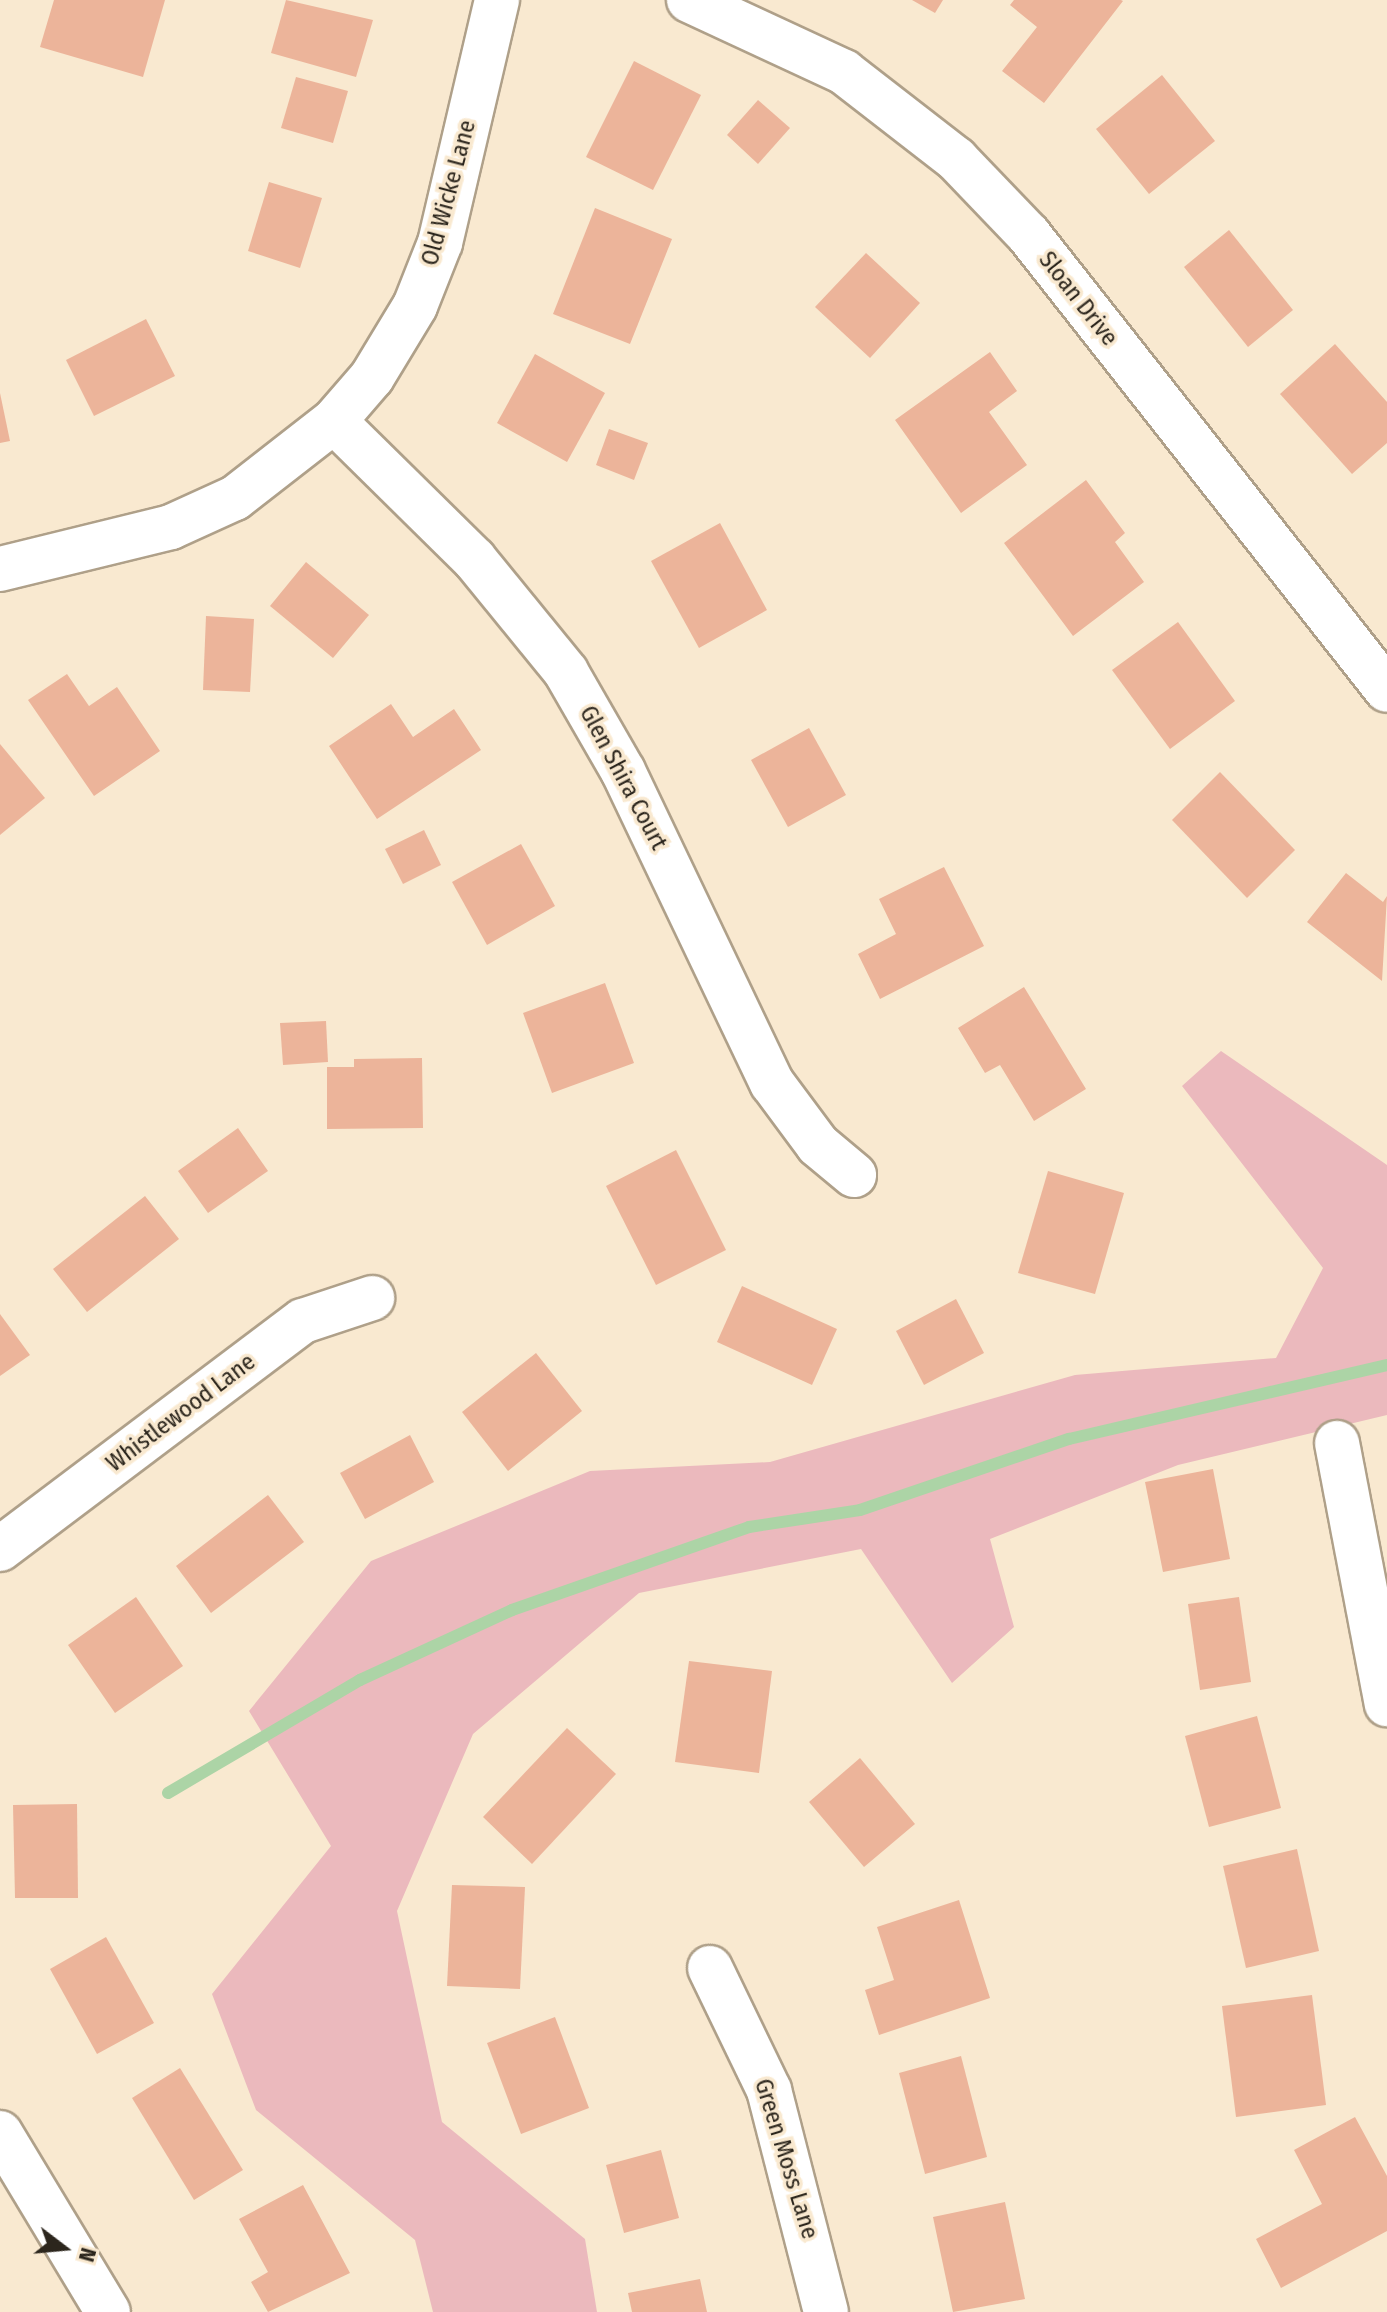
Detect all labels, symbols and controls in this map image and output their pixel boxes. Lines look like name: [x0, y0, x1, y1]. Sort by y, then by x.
street label: Old Wicke Lane: [416, 117, 482, 269]
street label: Sloan Drive: [1032, 246, 1124, 352]
street label: Glen Shira Court: [573, 701, 673, 855]
street label: Whistlewood Lane: [101, 1348, 261, 1478]
street label: Green Moss Lane: [748, 2076, 824, 2242]
north arrow: [24, 2208, 104, 2288]
text: N: [73, 2245, 102, 2265]

